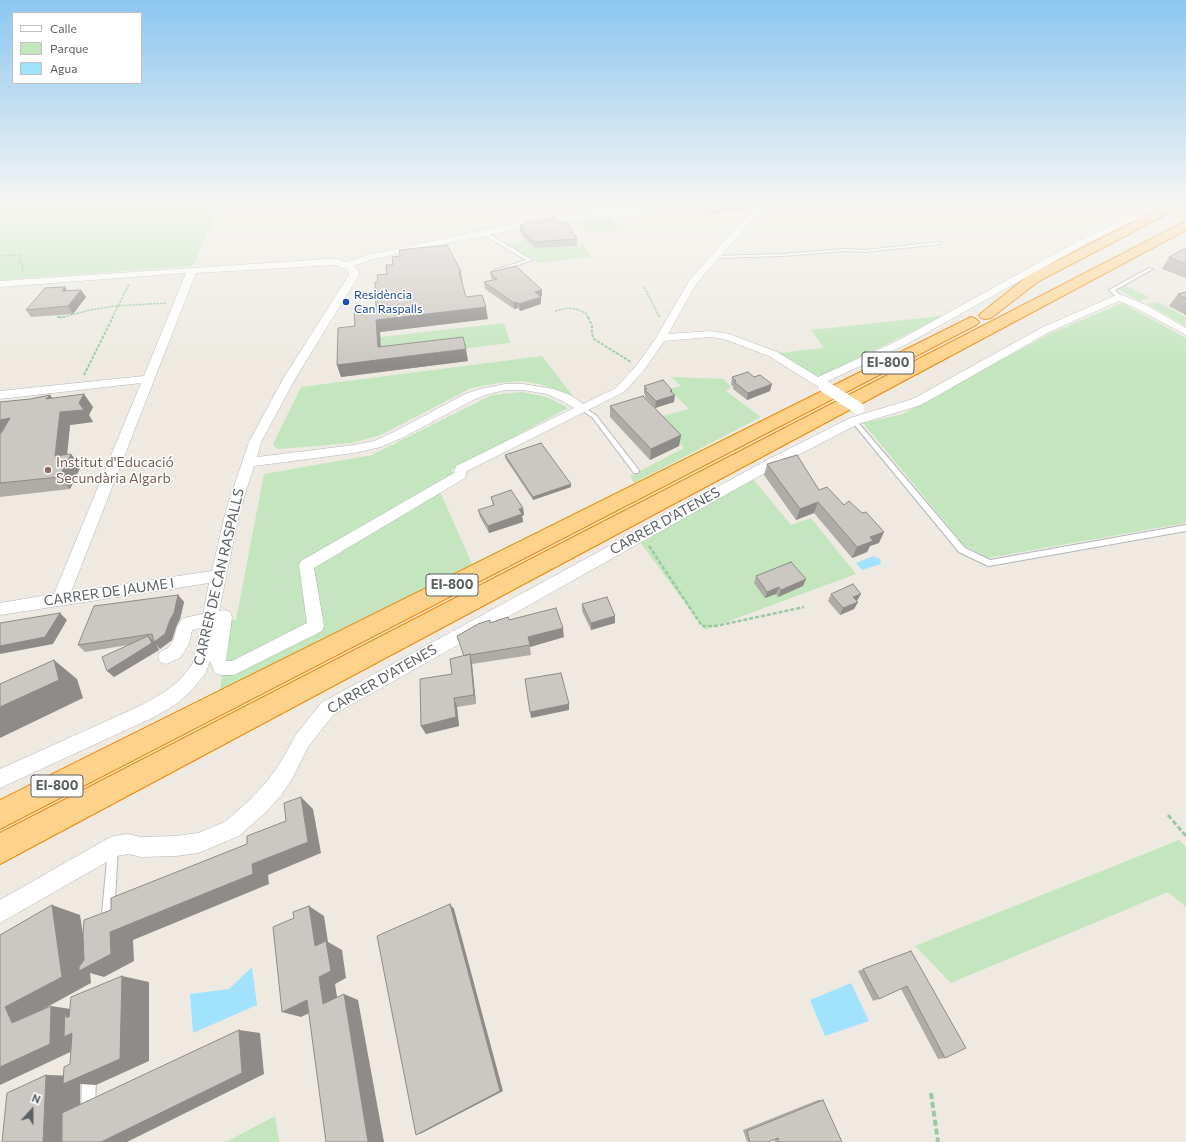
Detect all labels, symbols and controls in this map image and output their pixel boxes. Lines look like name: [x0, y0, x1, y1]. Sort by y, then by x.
legend: [12, 12, 142, 84]
text: Calle: [50, 21, 77, 35]
text: Parque: [50, 41, 88, 55]
text: Agua: [50, 61, 78, 75]
place label: Residència Can Raspalls: [354, 288, 422, 316]
marker: Residència Can Raspalls: [341, 297, 351, 307]
road number: EI-800: [862, 352, 914, 374]
place label: Institut d'Educació Secundària Algarb: [56, 454, 174, 486]
marker: Institut d'Educació Secundària Algarb: [43, 465, 53, 475]
street label: CARRER D'ATENES: [607, 484, 723, 558]
street label: CARRER DE CAN RASPALLS: [190, 487, 248, 667]
road number: EI-800: [426, 574, 478, 596]
street label: CARRER DE JAUME I: [43, 575, 175, 609]
street label: CARRER D'ATENES: [324, 641, 440, 717]
road number: EI-800: [31, 775, 83, 797]
north arrow: [12, 1090, 52, 1130]
text: N: [30, 1091, 43, 1106]

